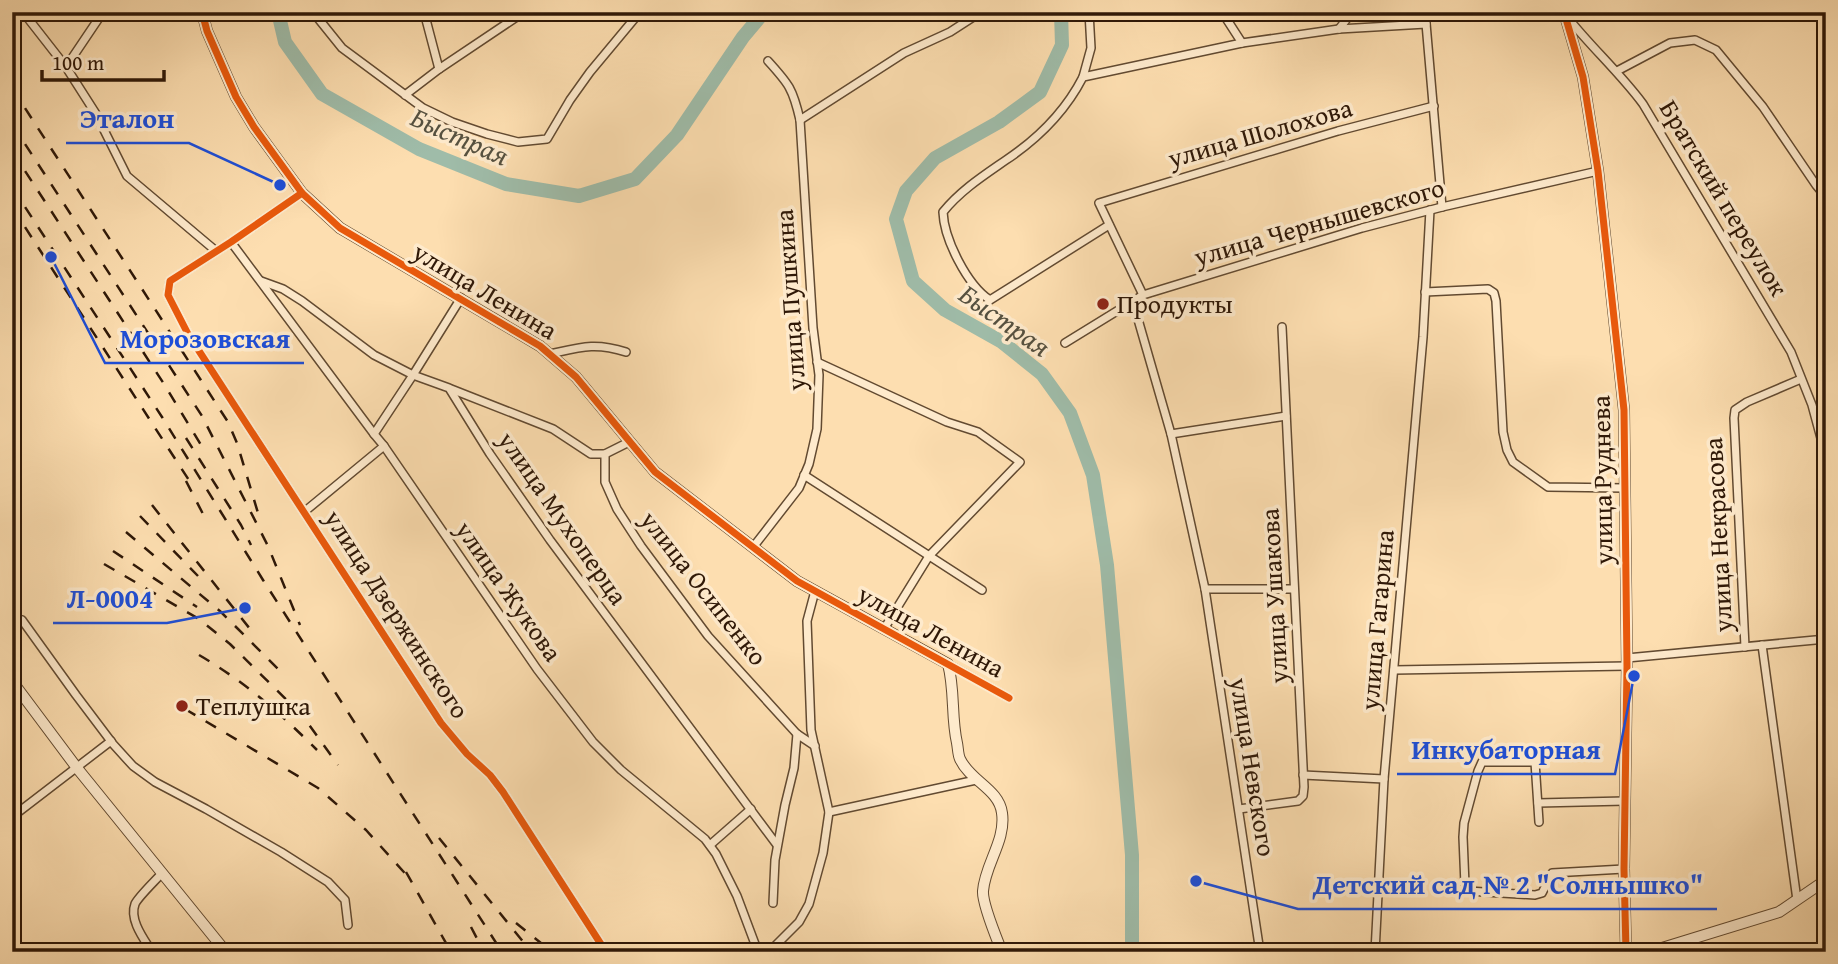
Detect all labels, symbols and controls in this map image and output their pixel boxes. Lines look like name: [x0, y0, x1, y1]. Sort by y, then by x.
scale bar: [42, 38, 164, 82]
text: 100 m: [52, 47, 104, 78]
street label: улица Шолохова: [1162, 87, 1357, 178]
street label: Братский переулок: [1650, 92, 1799, 304]
callout: Эталон: [66, 94, 189, 143]
water label: Быстрая: [405, 96, 516, 175]
text: Эталон: [80, 97, 174, 138]
street label: улица Чернышевского: [1188, 167, 1448, 276]
street label: улица Пушкина: [764, 207, 815, 393]
street label: улица Ленина: [405, 231, 566, 349]
water label: Быстрая: [951, 273, 1060, 366]
place label: Продукты: [1117, 284, 1233, 323]
marker: Продукты: [1095, 296, 1111, 312]
callout: Морозовская: [105, 314, 304, 363]
text: Морозовская: [120, 317, 290, 358]
street label: улица Руднева: [1581, 394, 1622, 566]
street label: улица Мухоперца: [488, 422, 638, 613]
street label: улица Некрасова: [1693, 436, 1742, 635]
street label: улица Дзержинского: [315, 501, 480, 726]
street label: улица Осипенко: [631, 501, 777, 674]
street label: улица Ушакова: [1249, 507, 1298, 686]
street label: улица Жукова: [446, 511, 573, 670]
street label: улица Гагарина: [1349, 527, 1404, 713]
callout: Л-0004: [53, 574, 167, 623]
street label: улица Ленина: [850, 574, 1012, 687]
text: Л-0004: [67, 577, 153, 618]
street label: улица Невского: [1220, 674, 1287, 859]
place label: Теплушка: [196, 686, 311, 725]
marker: Теплушка: [174, 698, 190, 714]
callout: Инкубаторная: [1397, 725, 1615, 774]
text: Инкубаторная: [1411, 728, 1601, 769]
callout: Детский сад № 2 "Солнышко": [1298, 860, 1717, 909]
text: Детский сад № 2 "Солнышко": [1312, 863, 1703, 904]

